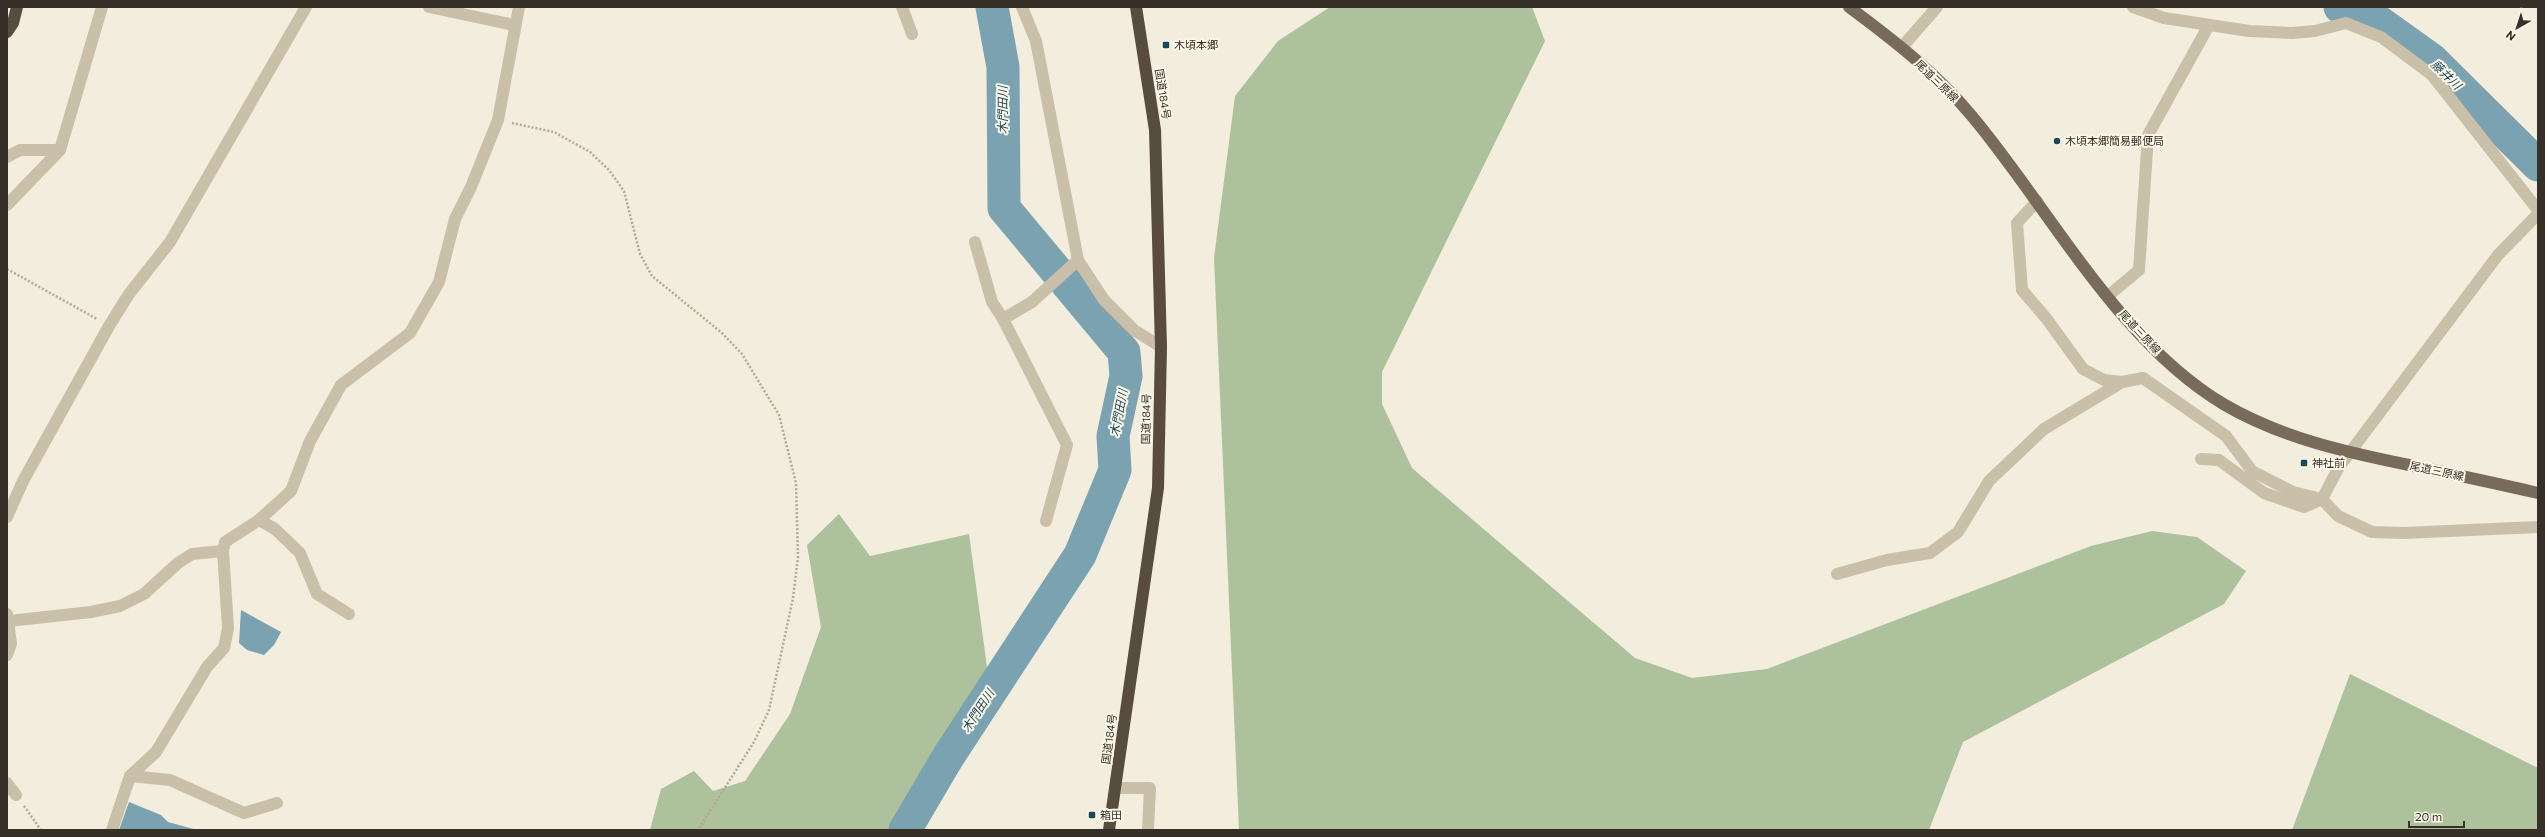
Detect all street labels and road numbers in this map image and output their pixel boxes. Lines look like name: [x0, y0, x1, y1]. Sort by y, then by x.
street label: 尾道三原線: [1913, 57, 1962, 104]
street label: 国道184号: [1153, 68, 1174, 120]
street label: 尾道三原線: [2117, 307, 2164, 356]
street label: 国道184号: [1139, 393, 1152, 445]
street label: 尾道三原線: [2409, 458, 2465, 483]
street label: 国道184号: [1099, 713, 1118, 765]

